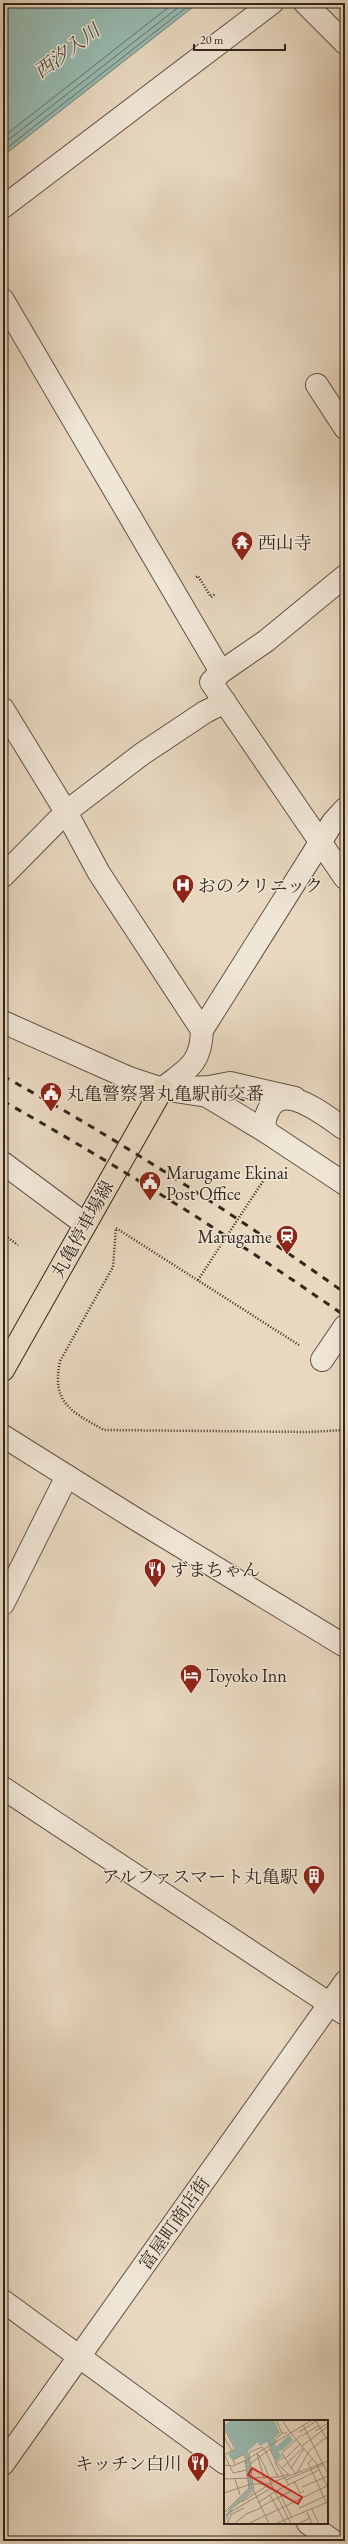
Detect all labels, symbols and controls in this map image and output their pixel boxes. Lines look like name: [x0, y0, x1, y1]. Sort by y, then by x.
water label: 西汐入川: [29, 17, 106, 84]
scale bar: [194, 26, 285, 52]
text: 20 m: [200, 32, 224, 48]
temple icon: 西山寺: [229, 529, 255, 562]
place label: 西山寺: [258, 531, 312, 554]
hospital icon: おのクリニック: [170, 872, 196, 905]
place label: おのクリニック: [198, 874, 323, 897]
public building icon: 丸亀警察署丸亀駅前交番: [38, 1080, 64, 1113]
place label: 丸亀警察署丸亀駅前交番: [66, 1082, 264, 1105]
place label: Marugame Ekinai Post Office: [166, 1161, 289, 1205]
public building icon: Marugame Ekinai Post Office: [137, 1169, 163, 1202]
street label: 丸亀停車場線: [46, 1176, 118, 1282]
station icon: Marugame: [274, 1223, 300, 1256]
place label: Marugame: [197, 1225, 272, 1248]
restaurant icon: ずまちゃん: [142, 1556, 168, 1589]
place label: ずまちゃん: [170, 1558, 260, 1581]
hotel icon: Toyoko Inn: [178, 1662, 204, 1695]
place label: Toyoko Inn: [206, 1664, 287, 1687]
building icon: アルファスマート丸亀駅: [301, 1863, 327, 1896]
place label: アルファスマート丸亀駅: [101, 1865, 298, 1888]
street label: 富屋町商店街: [134, 2172, 214, 2274]
inset map: [224, 2420, 328, 2524]
restaurant icon: キッチン白川: [185, 2450, 211, 2483]
place label: キッチン白川: [75, 2452, 182, 2475]

